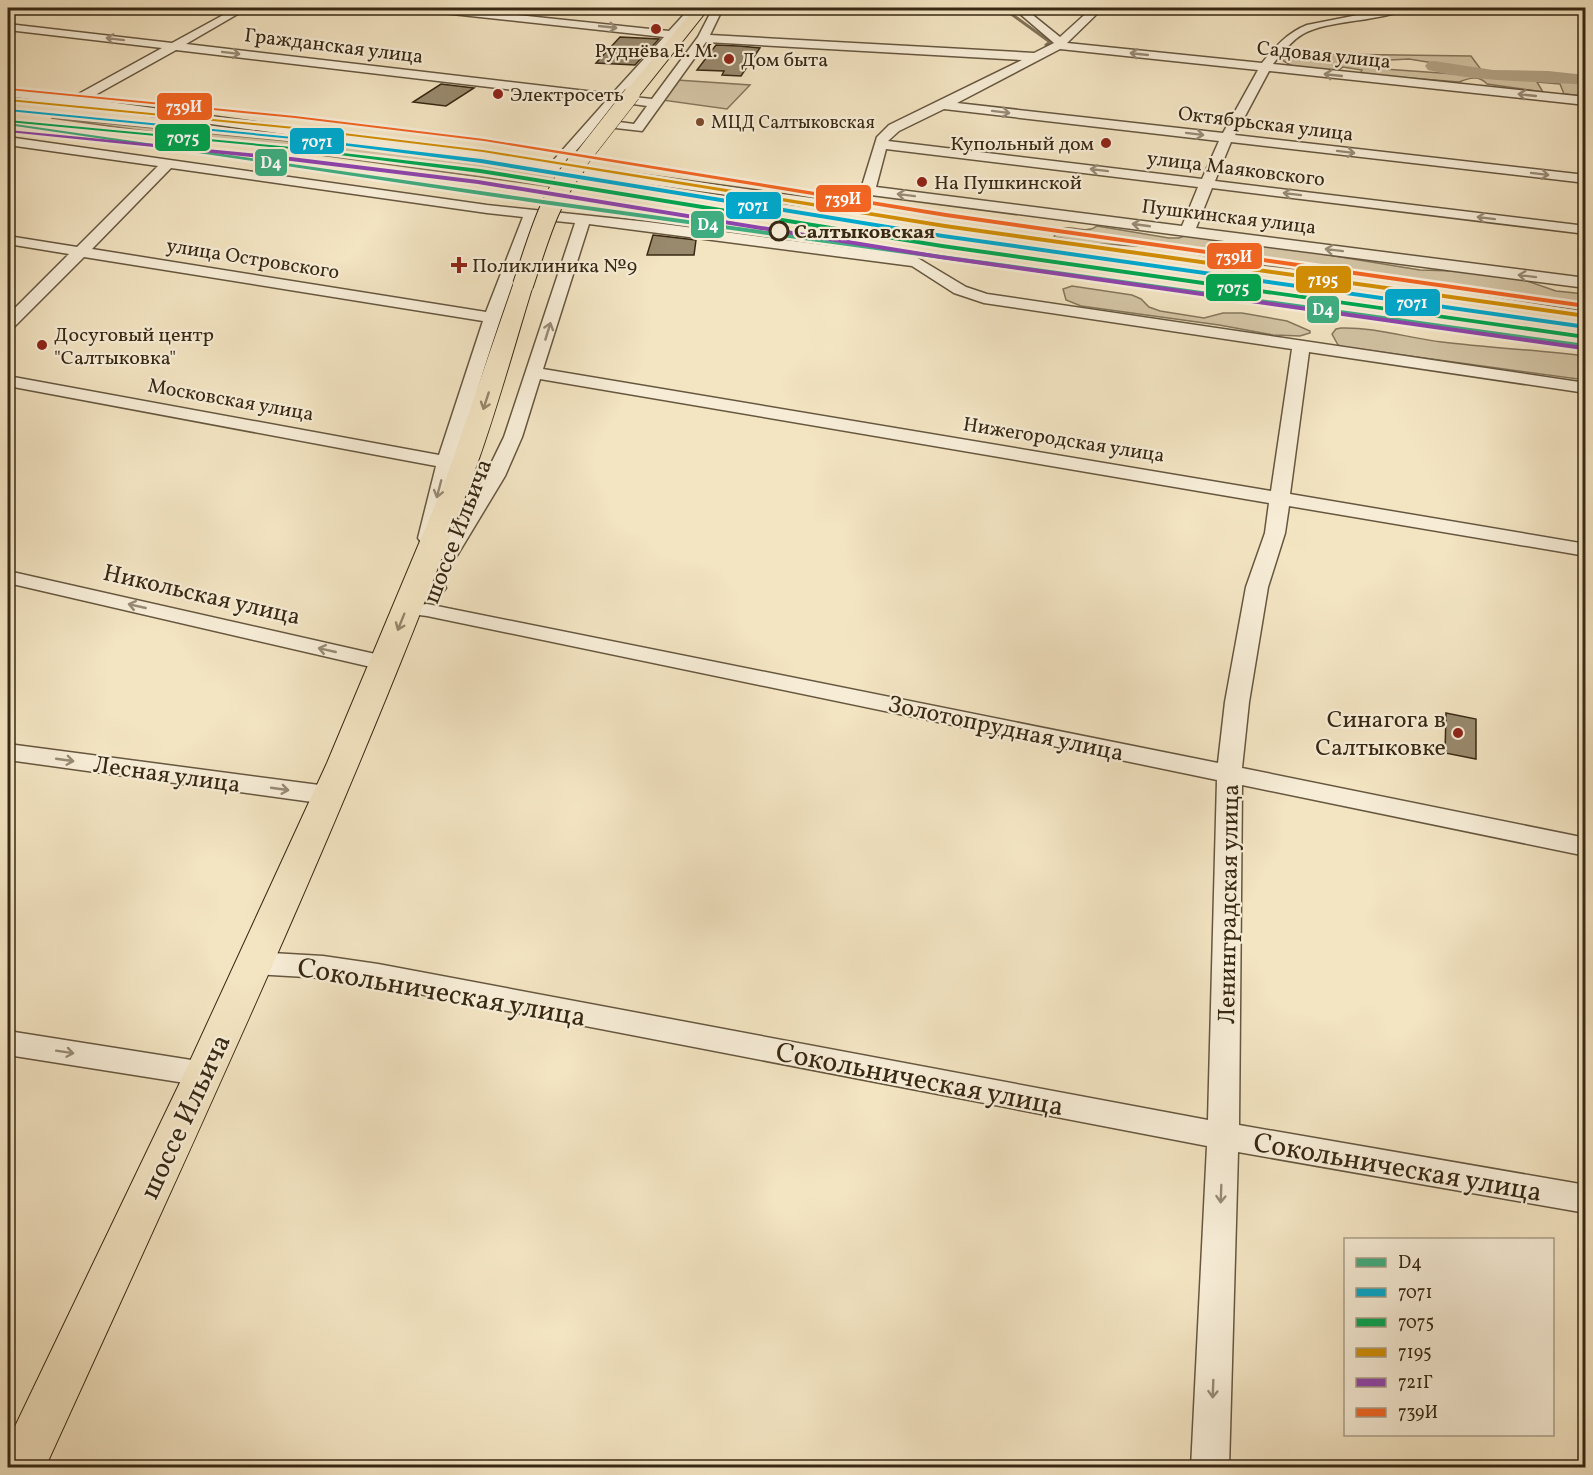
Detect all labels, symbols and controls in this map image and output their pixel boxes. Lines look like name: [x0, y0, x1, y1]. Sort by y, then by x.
street label: Гражданская улица: [243, 22, 425, 72]
one-way arrow: [597, 22, 617, 33]
marker: Руднёва Е. М.: [649, 22, 663, 36]
one-way arrow: [106, 34, 126, 45]
street label: Садовая улица: [1255, 35, 1392, 77]
place label: Руднёва Е. М.: [595, 38, 718, 66]
place label: Дом быта: [741, 47, 828, 75]
one-way arrow: [221, 48, 241, 59]
one-way arrow: [1130, 48, 1150, 59]
marker: Дом быта: [722, 52, 736, 66]
one-way arrow: [1324, 69, 1344, 80]
place label: Электросеть: [510, 82, 624, 110]
marker: Электросеть: [491, 87, 505, 101]
one-way arrow: [1518, 89, 1538, 100]
line badge: 739И: [156, 92, 213, 121]
text: 739И: [166, 97, 202, 119]
street label: Октябрьская улица: [1176, 100, 1355, 150]
one-way arrow: [991, 107, 1011, 118]
place label: МЦД Салтыковская: [711, 111, 875, 136]
marker: МЦД Салтыковская: [694, 116, 706, 128]
line badge: 7075: [154, 123, 211, 152]
line badge: 7071: [289, 127, 345, 155]
text: 7075: [167, 128, 199, 150]
one-way arrow: [1184, 129, 1204, 140]
place label: Купольный дом: [950, 131, 1094, 159]
text: 7071: [301, 132, 333, 154]
marker: Купольный дом: [1099, 136, 1113, 150]
street label: улица Маяковского: [1145, 145, 1326, 195]
one-way arrow: [1336, 146, 1356, 157]
line badge: D4: [254, 148, 288, 177]
text: D4: [260, 153, 282, 175]
one-way arrow: [1089, 165, 1109, 176]
one-way arrow: [1530, 169, 1550, 180]
place label: На Пушкинской: [934, 170, 1082, 198]
marker: На Пушкинской: [915, 175, 929, 189]
line badge: 739И: [815, 184, 872, 213]
one-way arrow: [1283, 188, 1303, 199]
text: 739И: [825, 189, 861, 211]
one-way arrow: [896, 189, 916, 200]
line badge: 7071: [725, 191, 782, 220]
street label: Пушкинская улица: [1140, 193, 1318, 243]
text: 7071: [737, 196, 769, 218]
line badge: D4: [690, 210, 725, 239]
one-way arrow: [1476, 212, 1496, 223]
text: D4: [697, 215, 719, 237]
place label: Салтыковская: [794, 219, 935, 247]
one-way arrow: [1131, 220, 1151, 231]
marker: Салтыковская: [769, 221, 789, 241]
street label: улица Островского: [164, 232, 341, 287]
line badge: 739И: [1206, 242, 1263, 270]
one-way arrow: [1325, 245, 1345, 256]
text: 739И: [1216, 247, 1252, 269]
place label: Поликлиника №9: [472, 253, 637, 281]
marker: Поликлиника №9: [450, 256, 468, 274]
line badge: 7195: [1295, 265, 1352, 294]
text: 7195: [1308, 270, 1339, 292]
one-way arrow: [1518, 270, 1538, 281]
line badge: 7075: [1205, 273, 1262, 302]
text: 7075: [1217, 278, 1249, 300]
line badge: 7071: [1384, 288, 1441, 317]
text: 7071: [1396, 293, 1428, 315]
line badge: D4: [1306, 295, 1340, 324]
text: D4: [1312, 300, 1334, 322]
one-way arrow: [543, 321, 554, 340]
place label: Досуговый центр "Салтыковка": [54, 322, 214, 373]
marker: Досуговый центр "Салтыковка": [35, 338, 49, 352]
street label: Московская улица: [145, 373, 316, 429]
one-way arrow: [480, 391, 491, 410]
street label: Нижегородская улица: [961, 411, 1167, 471]
street label: шоссе Ильича: [416, 454, 502, 609]
one-way arrow: [433, 479, 444, 498]
street label: Никольская улица: [100, 557, 304, 635]
one-way arrow: [128, 600, 147, 612]
one-way arrow: [394, 612, 405, 631]
one-way arrow: [318, 644, 337, 656]
street label: Золотопрудная улица: [885, 688, 1127, 772]
place label: Синагога в Салтыковке: [1315, 704, 1446, 766]
marker: Синагога в Салтыковке: [1451, 726, 1465, 740]
street label: Лесная улица: [91, 749, 243, 803]
one-way arrow: [55, 755, 75, 766]
one-way arrow: [269, 784, 289, 795]
street label: Ленинградская улица: [1211, 784, 1249, 1024]
street label: Сокольническая улица: [294, 949, 589, 1038]
street label: шоссе Ильича: [131, 1028, 242, 1206]
street label: Сокольническая улица: [772, 1033, 1067, 1128]
one-way arrow: [55, 1047, 75, 1058]
street label: Сокольническая улица: [1250, 1124, 1545, 1213]
one-way arrow: [1215, 1184, 1227, 1204]
legend: [1344, 1238, 1554, 1436]
text: D4: [1398, 1251, 1422, 1276]
text: 7071: [1398, 1281, 1433, 1306]
text: 7075: [1398, 1311, 1434, 1336]
text: 7195: [1398, 1341, 1432, 1366]
text: 721Г: [1398, 1371, 1433, 1396]
one-way arrow: [1208, 1379, 1219, 1399]
text: 739И: [1398, 1401, 1438, 1426]

